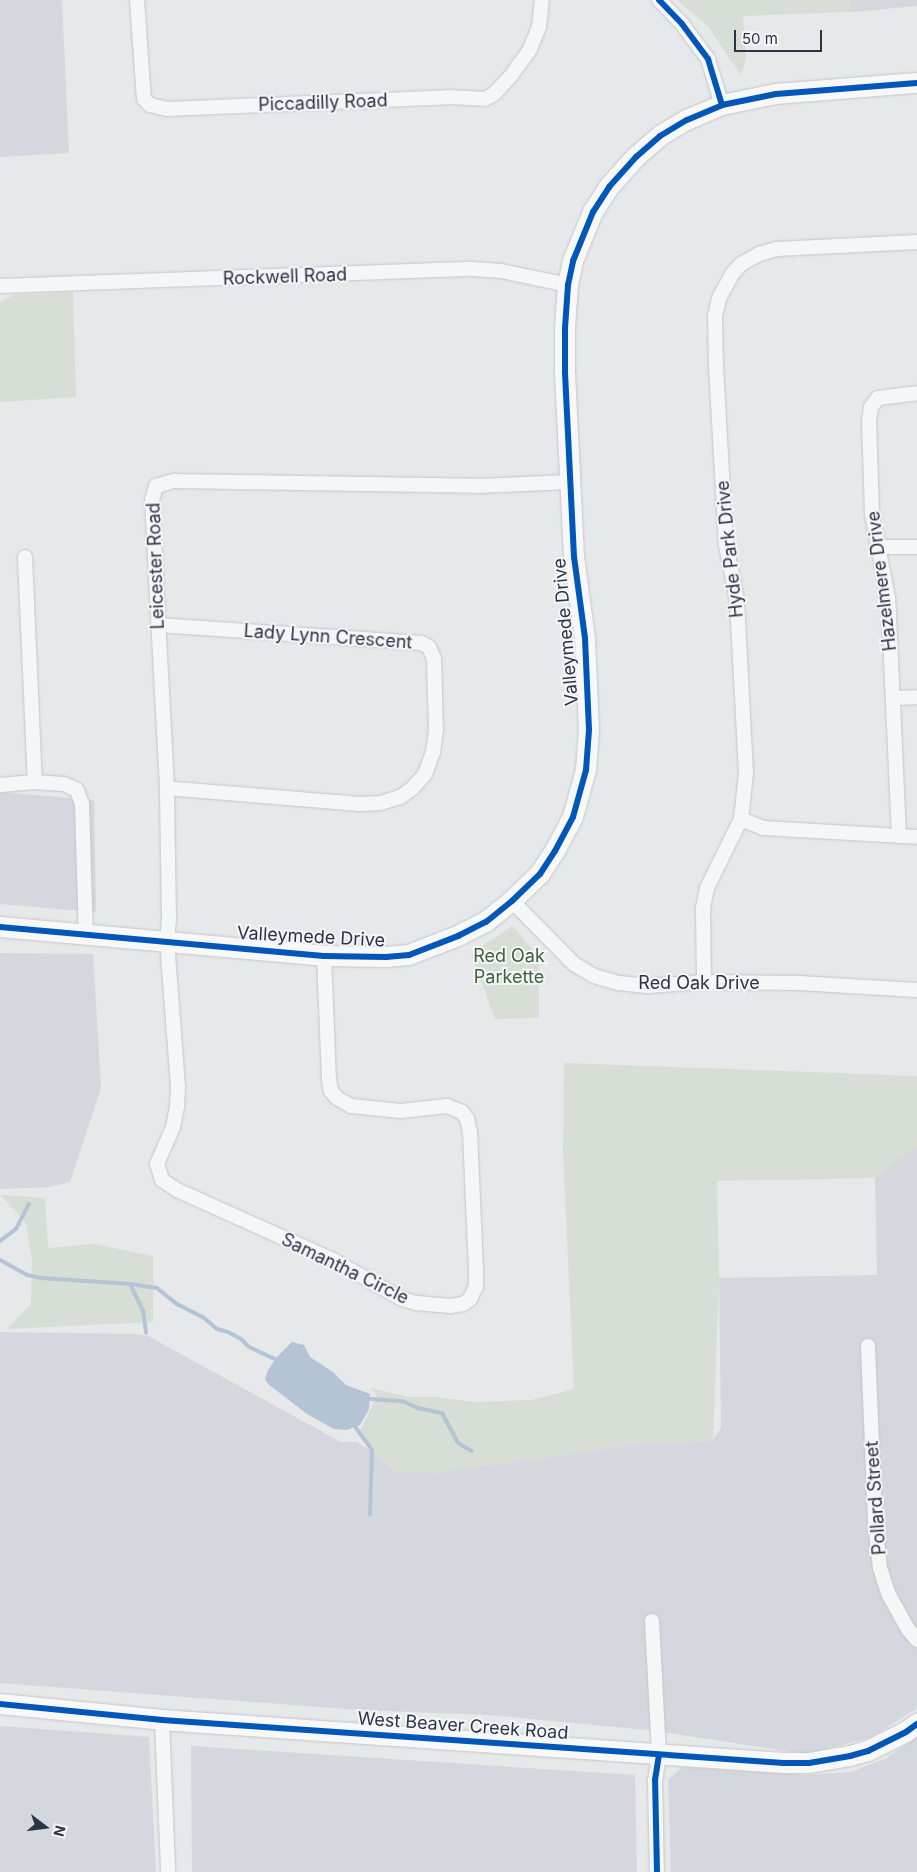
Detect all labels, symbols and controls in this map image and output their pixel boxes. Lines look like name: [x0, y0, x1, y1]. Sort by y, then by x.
scale bar: [737, 20, 824, 52]
text: 50 m: [742, 29, 778, 48]
street label: Piccadilly Road: [258, 90, 388, 116]
street label: Rockwell Road: [222, 264, 348, 290]
street label: Hyde Park Drive: [712, 479, 748, 619]
street label: Leicester Road: [143, 502, 169, 630]
street label: Hazelmere Drive: [863, 510, 901, 652]
street label: Valleymede Drive: [549, 557, 583, 707]
street label: Lady Lynn Crescent: [243, 620, 413, 654]
street label: Valleymede Drive: [236, 922, 386, 952]
park label: Red Oak Parkette: [473, 946, 545, 989]
street label: Red Oak Drive: [638, 972, 760, 994]
street label: Samantha Circle: [278, 1229, 412, 1309]
street label: Pollard Street: [861, 1440, 891, 1556]
street label: West Beaver Creek Road: [357, 1708, 569, 1744]
north arrow: [20, 1802, 70, 1852]
text: N: [50, 1824, 70, 1838]

